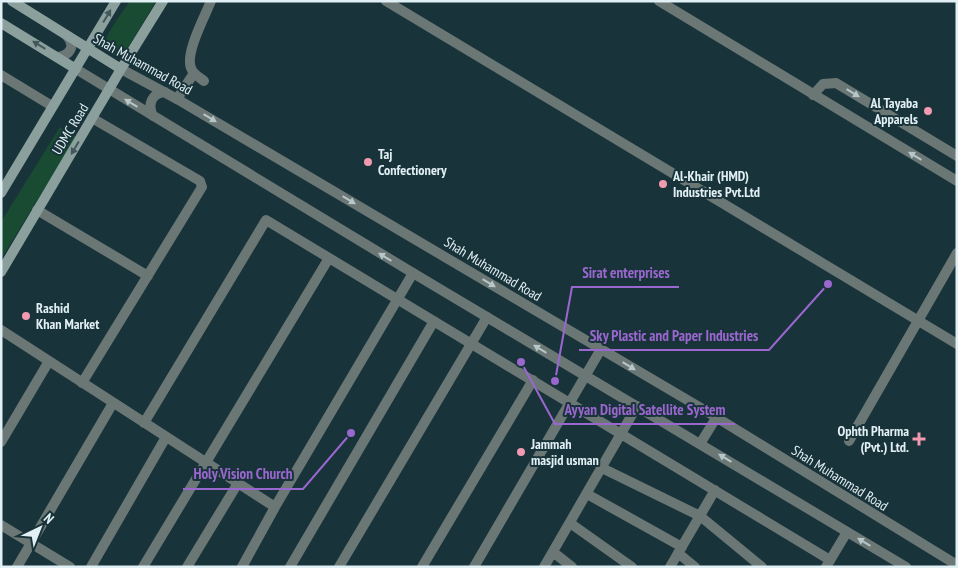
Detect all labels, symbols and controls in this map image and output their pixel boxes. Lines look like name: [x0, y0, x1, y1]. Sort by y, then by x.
one-way arrow: [102, 9, 111, 22]
street label: Shah Muhammad Road: [90, 29, 196, 99]
one-way arrow: [32, 41, 45, 50]
one-way arrow: [847, 89, 860, 98]
place label: Al Tayaba Apparels: [870, 94, 918, 128]
one-way arrow: [125, 98, 138, 107]
street label: UDMC Road: [48, 100, 92, 158]
marker: Al Tayaba Apparels: [922, 105, 934, 117]
one-way arrow: [203, 113, 216, 122]
one-way arrow: [70, 141, 79, 154]
place label: Taj Confectionery: [378, 145, 447, 179]
one-way arrow: [908, 151, 921, 160]
marker: Taj Confectionery: [362, 156, 374, 168]
place label: Al-Khair (HMD) Industries Pvt.Ltd: [672, 167, 760, 201]
marker: Al-Khair (HMD) Industries Pvt.Ltd: [657, 178, 669, 190]
one-way arrow: [343, 196, 356, 205]
street label: Shah Muhammad Road: [441, 233, 545, 305]
one-way arrow: [379, 252, 392, 261]
callout: Sirat enterprises: [572, 257, 679, 287]
text: Sirat enterprises: [582, 263, 670, 282]
one-way arrow: [483, 279, 496, 288]
place label: Rashid Khan Market: [36, 299, 99, 333]
marker: Rashid Khan Market: [20, 310, 32, 322]
callout: Sky Plastic and Paper Industries: [579, 320, 769, 350]
text: Sky Plastic and Paper Industries: [590, 326, 758, 345]
one-way arrow: [534, 344, 547, 353]
one-way arrow: [623, 361, 636, 370]
callout: Ayyan Digital Satellite System: [555, 394, 735, 424]
text: Ayyan Digital Satellite System: [564, 400, 725, 419]
place label: Ophth Pharma (Pvt.) Ltd.: [838, 422, 909, 456]
marker: Ophth Pharma (Pvt.) Ltd.: [913, 433, 925, 445]
place label: Jammah masjid usman: [530, 435, 599, 469]
street label: Shah Muhammad Road: [788, 441, 892, 515]
marker: Jammah masjid usman: [515, 446, 527, 458]
one-way arrow: [718, 454, 731, 463]
callout: Holy Vision Church: [183, 459, 303, 489]
text: Holy Vision Church: [193, 464, 293, 483]
north arrow: [15, 503, 65, 553]
text: N: [40, 509, 58, 528]
one-way arrow: [858, 537, 871, 546]

